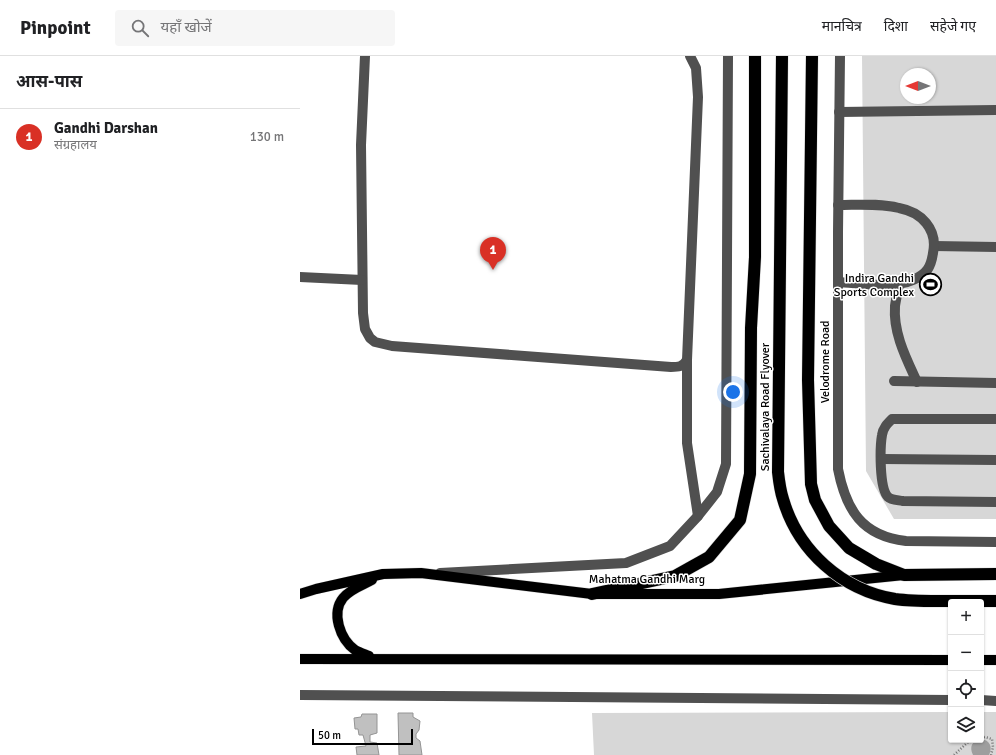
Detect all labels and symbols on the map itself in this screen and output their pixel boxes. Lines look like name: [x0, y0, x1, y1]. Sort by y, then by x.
north arrow: [900, 68, 936, 104]
pin: 1: [480, 237, 506, 270]
place label: Indira Gandhi Sports Complex: [834, 271, 914, 300]
sports icon: Indira Gandhi Sports Complex: [917, 272, 943, 298]
street label: Velodrome Road: [818, 321, 833, 403]
street label: Sachivalaya Road Flyover: [758, 342, 773, 471]
your location: [723, 382, 743, 402]
street label: Mahatma Gandhi Marg: [589, 572, 705, 587]
scale bar: [312, 727, 413, 746]

